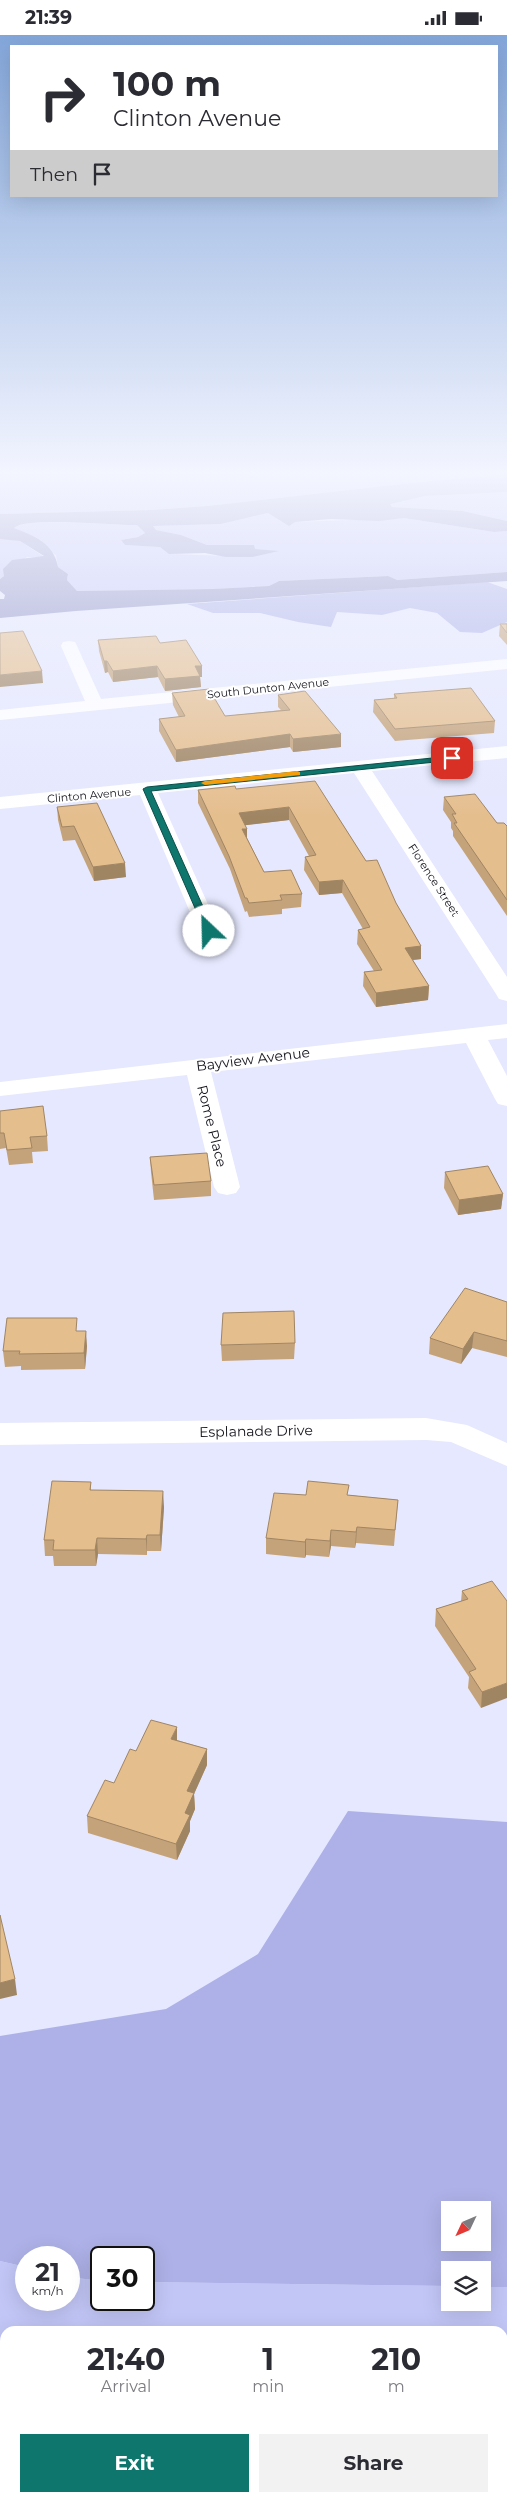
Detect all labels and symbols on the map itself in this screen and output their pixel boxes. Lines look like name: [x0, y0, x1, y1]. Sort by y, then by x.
street label: South Dunton Avenue: [206, 675, 330, 701]
pin: [431, 737, 473, 779]
street label: Clinton Avenue: [46, 784, 132, 806]
street label: Florence Street: [405, 841, 463, 920]
position arrow: [182, 904, 234, 956]
street label: Bayview Avenue: [195, 1043, 311, 1075]
street label: Rome Place: [193, 1083, 231, 1169]
street label: Esplanade Drive: [199, 1421, 313, 1441]
north arrow: [441, 2201, 491, 2251]
speed limit sign: 30: [90, 2246, 155, 2311]

